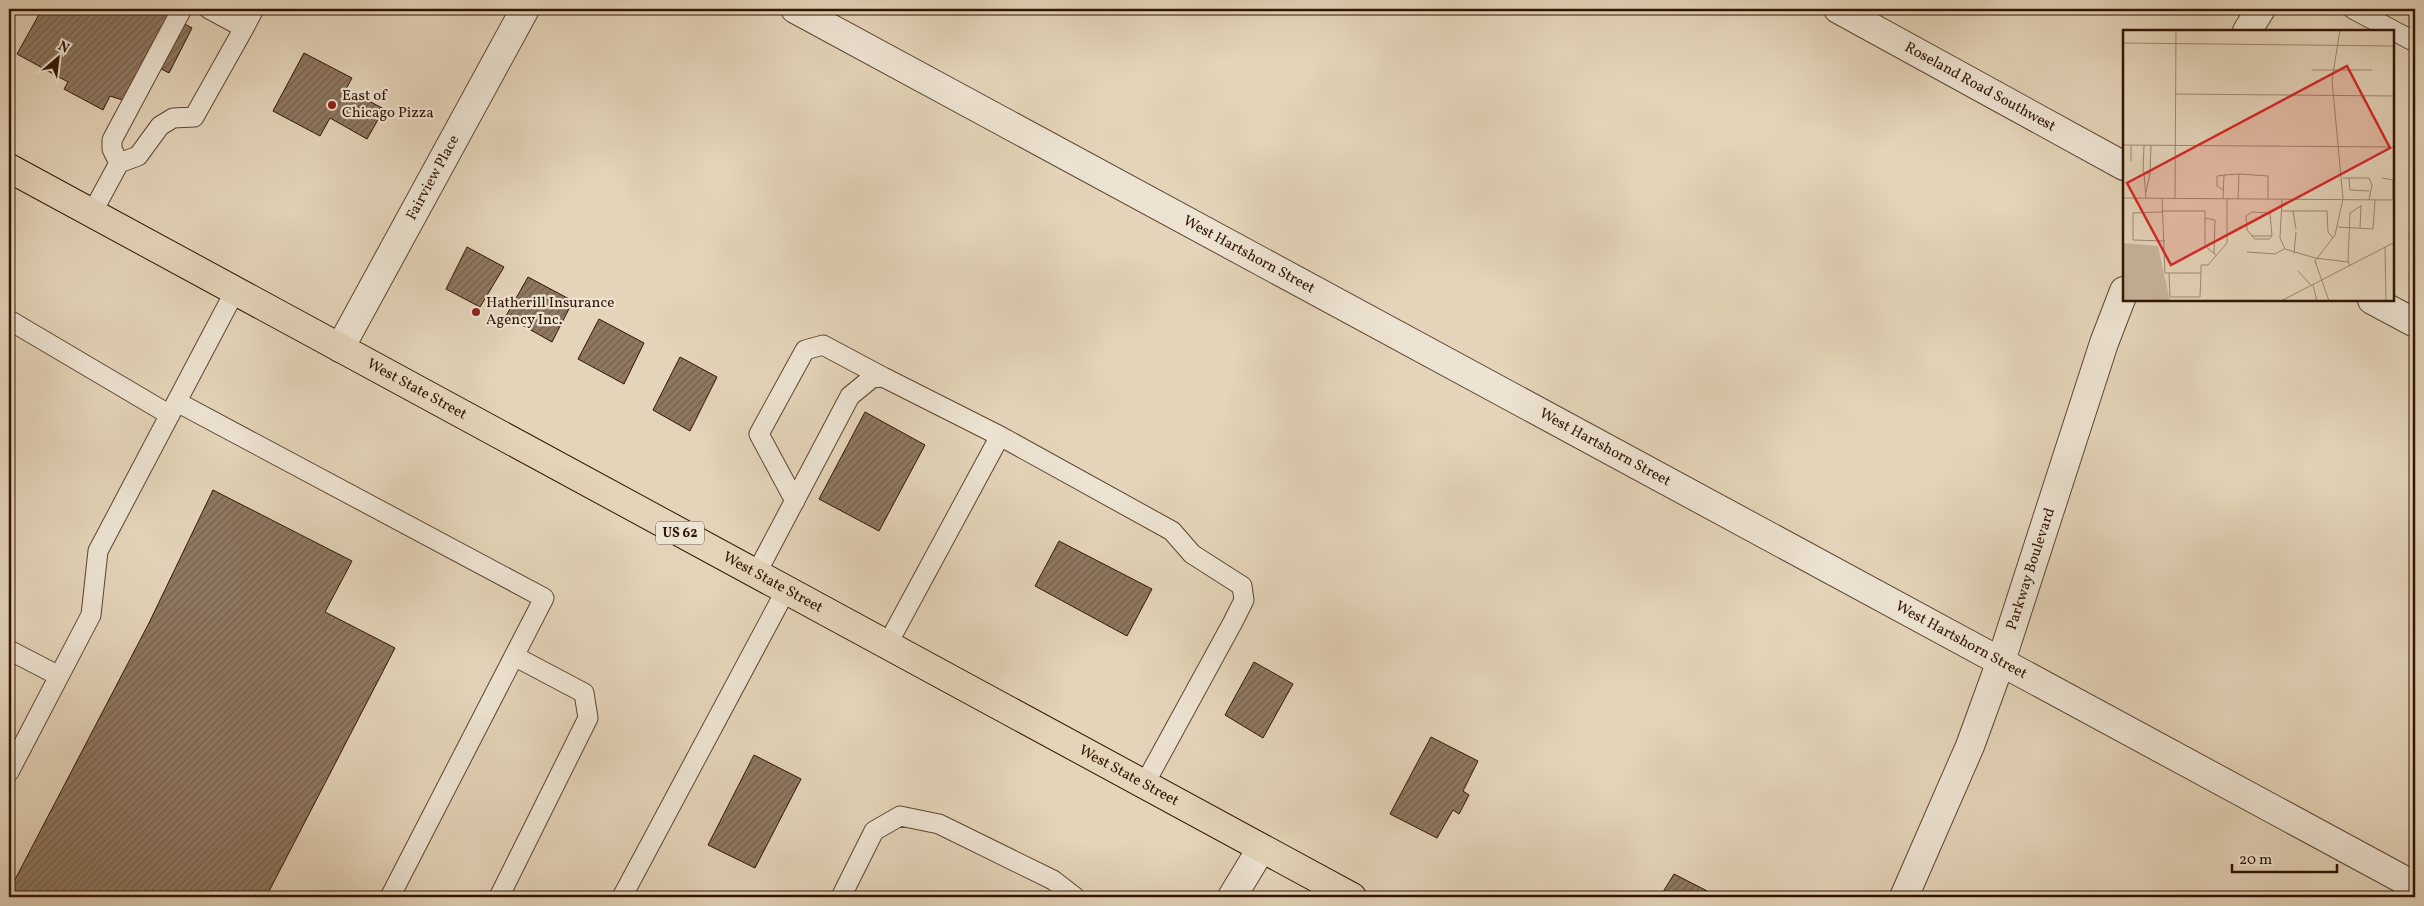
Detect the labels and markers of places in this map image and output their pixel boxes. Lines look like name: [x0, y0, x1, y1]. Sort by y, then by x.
place label: East of Chicago Pizza: [342, 86, 434, 124]
marker: East of Chicago Pizza: [326, 99, 338, 111]
place label: Hatherill Insurance Agency Inc.: [486, 293, 614, 331]
marker: Hatherill Insurance Agency Inc.: [470, 306, 482, 318]

